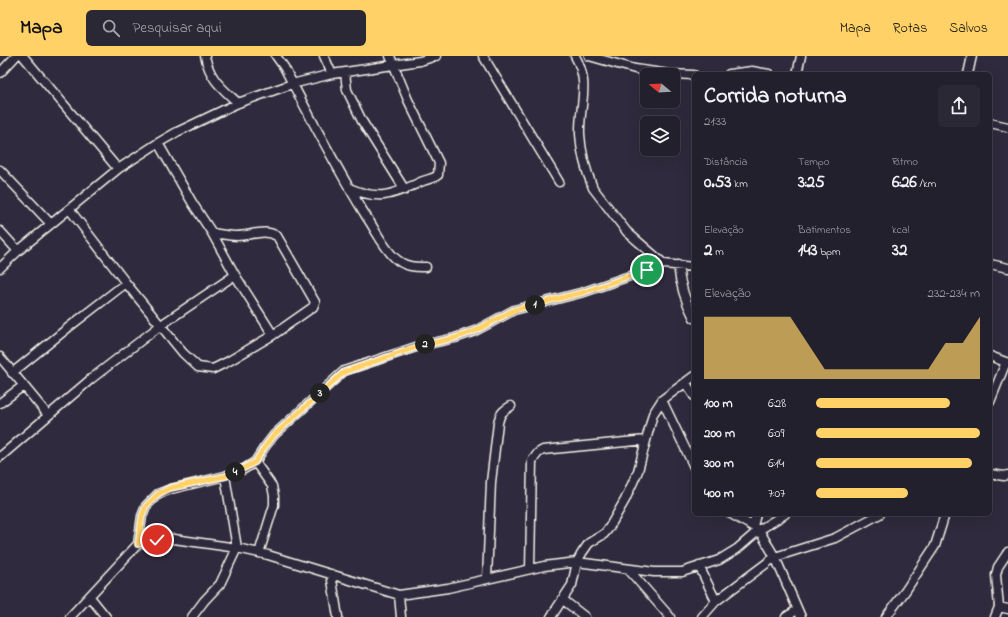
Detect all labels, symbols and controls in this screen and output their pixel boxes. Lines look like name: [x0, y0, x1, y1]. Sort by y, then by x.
search box: [86, 10, 366, 46]
text: Mapa: [20, 15, 62, 42]
icon: search: [100, 17, 122, 39]
text: Pesquisar aqui: [132, 17, 222, 39]
text: Mapa: [840, 18, 871, 39]
text: Rotas: [893, 18, 927, 39]
text: Salvos: [949, 18, 988, 39]
north arrow: [640, 68, 680, 108]
map controls: [640, 68, 680, 156]
text: Corrida noturna: [704, 81, 847, 113]
button: share: [938, 85, 980, 127]
text: 21:33: [704, 112, 726, 131]
button: layers: [640, 116, 680, 156]
text: Distância: [704, 154, 748, 170]
text: Tempo: [798, 154, 829, 170]
text: Ritmo: [892, 154, 918, 170]
text: 0.53: [704, 170, 732, 195]
text: 3:25: [798, 170, 825, 195]
text: 6:26: [892, 170, 917, 195]
text: km: [732, 176, 748, 192]
text: /km: [917, 176, 936, 192]
text: Elevação: [704, 222, 744, 238]
text: Batimentos: [798, 222, 851, 238]
text: kcal: [892, 222, 910, 238]
text: 2: [704, 238, 712, 263]
text: 143: [798, 238, 817, 263]
text: 32: [892, 238, 907, 263]
text: m: [712, 244, 724, 260]
text: bpm: [817, 244, 841, 260]
pin: [630, 253, 664, 287]
icon: arrive: [636, 259, 658, 281]
text: Elevação: [704, 284, 751, 303]
text: 232–234 m: [927, 284, 980, 303]
pin: 1: [525, 295, 545, 315]
text: 1: [533, 297, 537, 313]
pin: 2: [415, 334, 435, 354]
text: 2: [422, 336, 428, 352]
pin: 3: [310, 383, 330, 403]
text: 3: [318, 385, 322, 401]
text: 100 m: [704, 394, 733, 413]
text: 6:28: [768, 394, 786, 413]
text: 200 m: [704, 424, 735, 443]
text: 6:09: [768, 424, 784, 443]
text: 300 m: [704, 454, 734, 473]
text: 6:14: [768, 454, 784, 473]
pin: 4: [225, 462, 245, 482]
text: 4: [233, 464, 237, 480]
text: 400 m: [704, 484, 734, 503]
text: 7:07: [768, 484, 785, 503]
pin: [140, 523, 174, 557]
icon: check: [146, 529, 168, 551]

